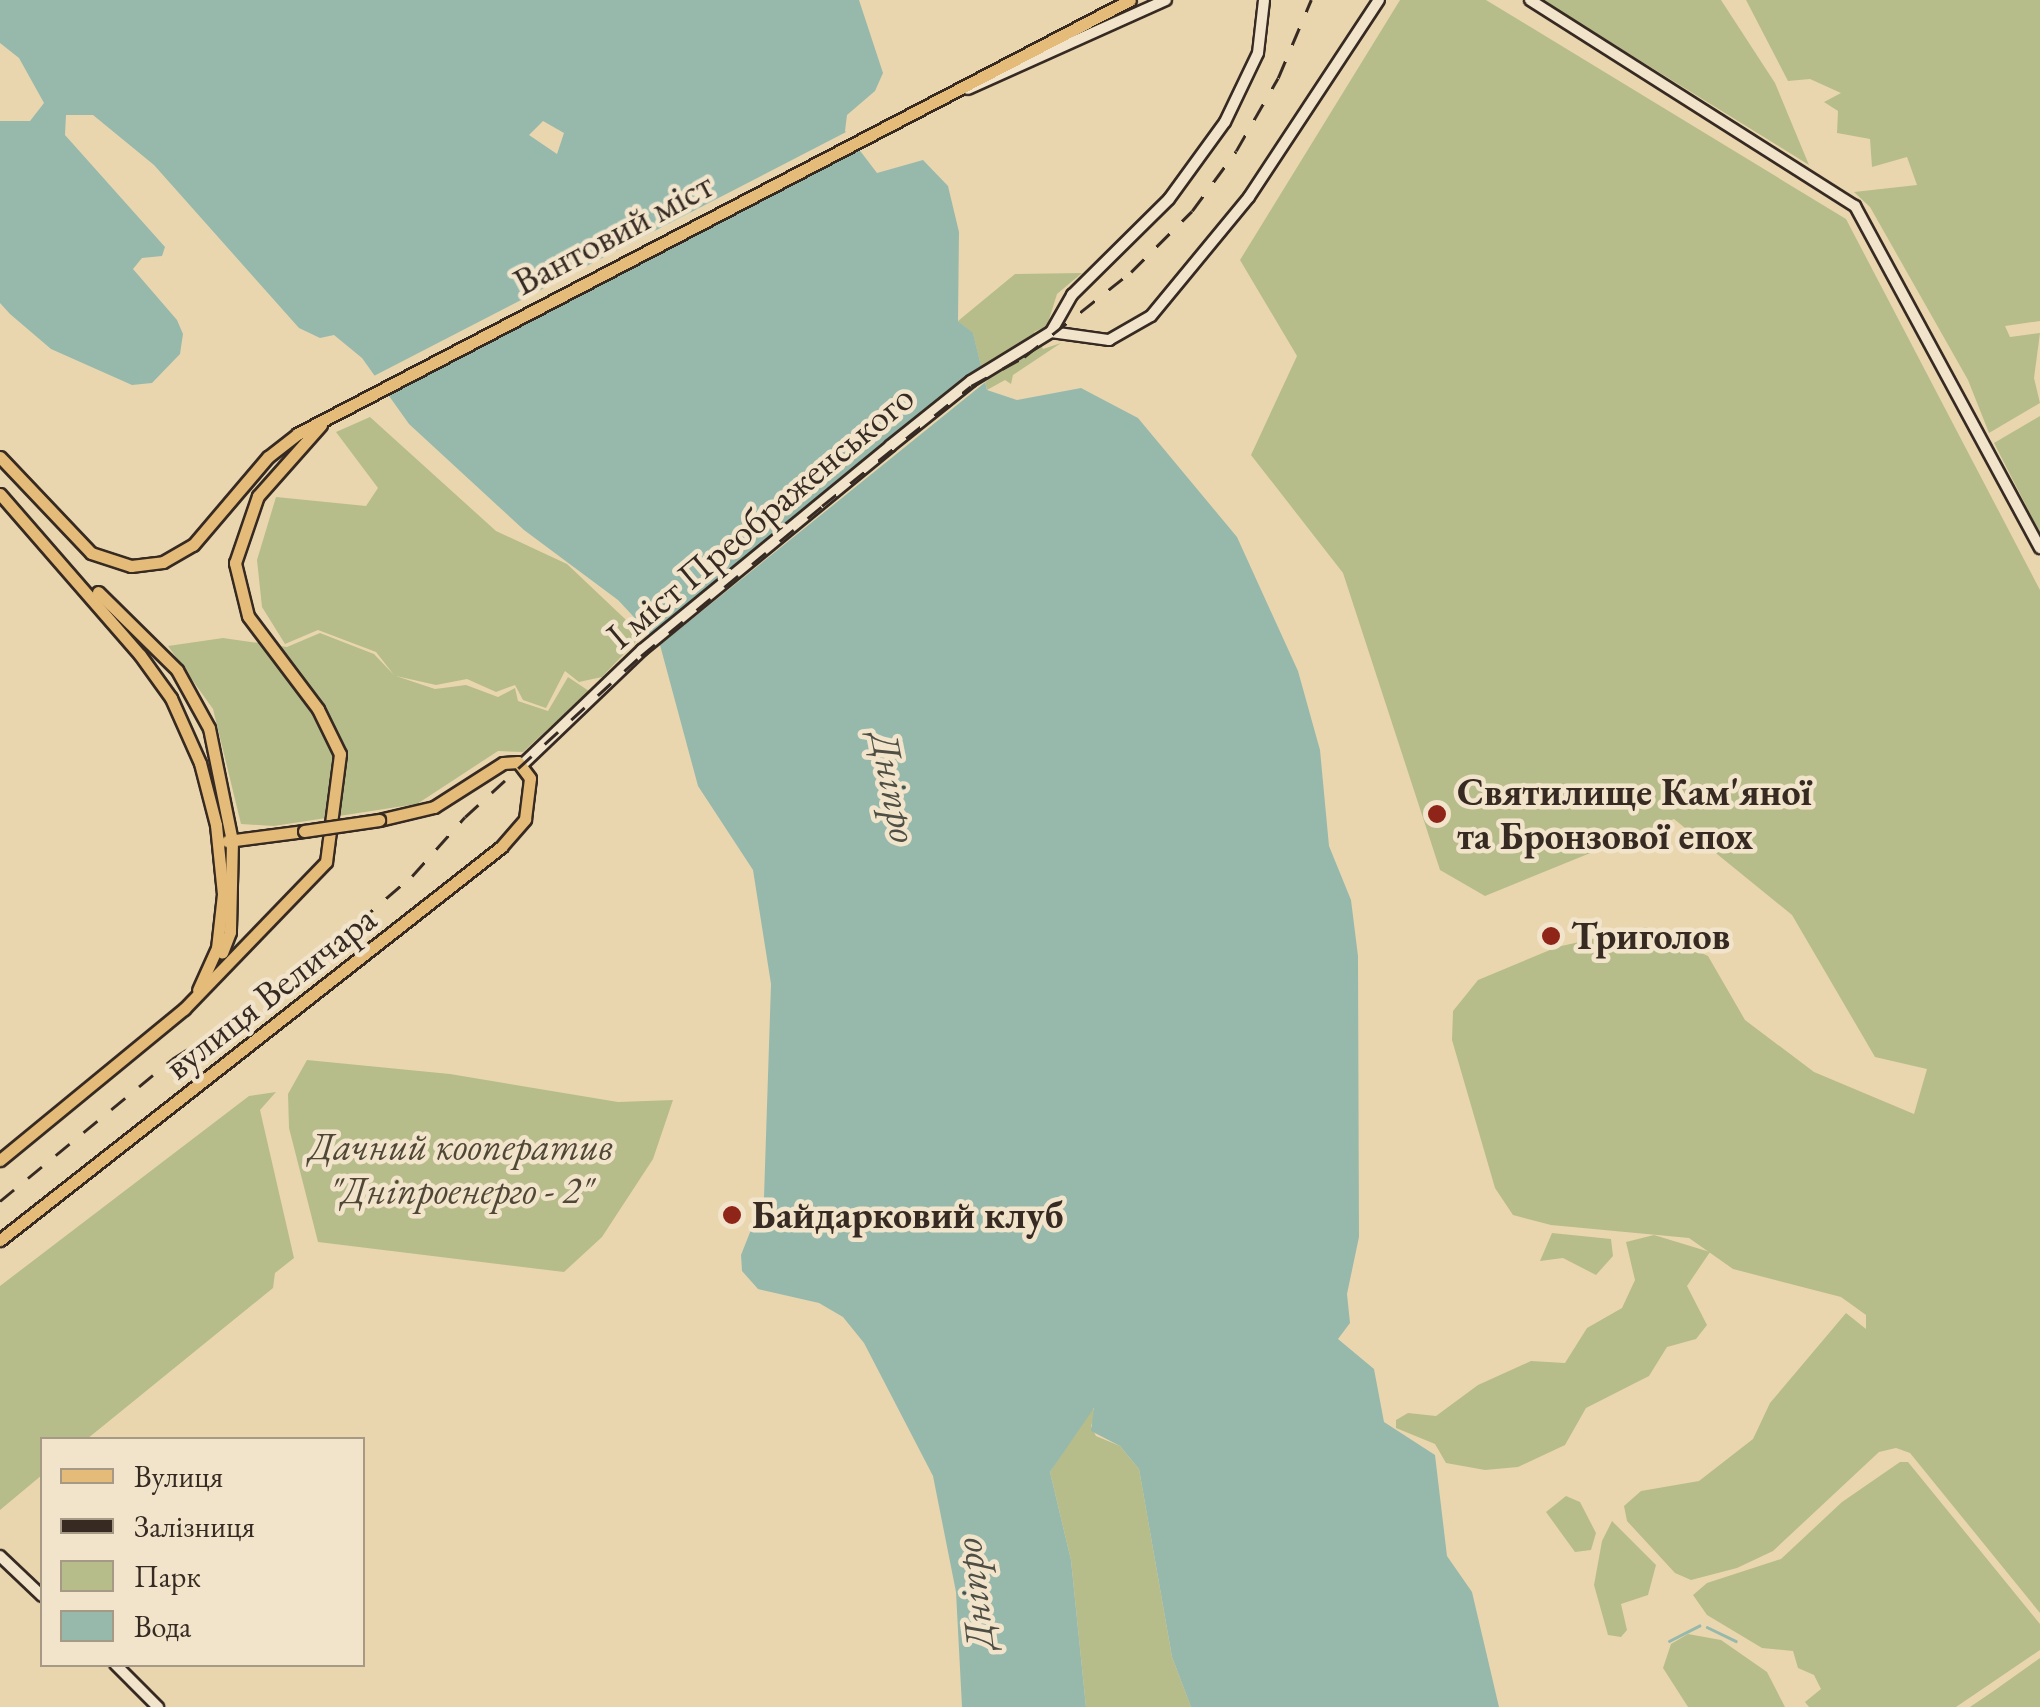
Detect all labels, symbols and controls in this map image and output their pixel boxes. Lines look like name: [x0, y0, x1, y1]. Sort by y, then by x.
street label: Вантовий міст: [505, 161, 721, 305]
street label: I міст Преображенського: [597, 374, 923, 658]
water label: Дніпро: [861, 727, 929, 847]
place label: Святилище Кам'яної та Бронзової епох: [1457, 769, 1812, 858]
marker: Святилище Кам'яної та Бронзової епох: [1426, 803, 1448, 825]
street label: вулиця Величара: [155, 895, 385, 1089]
place label: Триголов: [1571, 913, 1730, 959]
marker: Триголов: [1540, 925, 1562, 947]
park label: Дачний кооператив "Дніпроенерго - 2": [309, 1123, 613, 1212]
place label: Байдарковий клуб: [752, 1192, 1063, 1238]
marker: Байдарковий клуб: [721, 1204, 743, 1226]
legend: [40, 1437, 365, 1667]
text: Вулиця: [134, 1457, 223, 1496]
text: Залізниця: [134, 1507, 255, 1546]
water label: Дніпро: [942, 1535, 1004, 1653]
text: Парк: [134, 1557, 201, 1596]
text: Вода: [134, 1607, 191, 1646]

